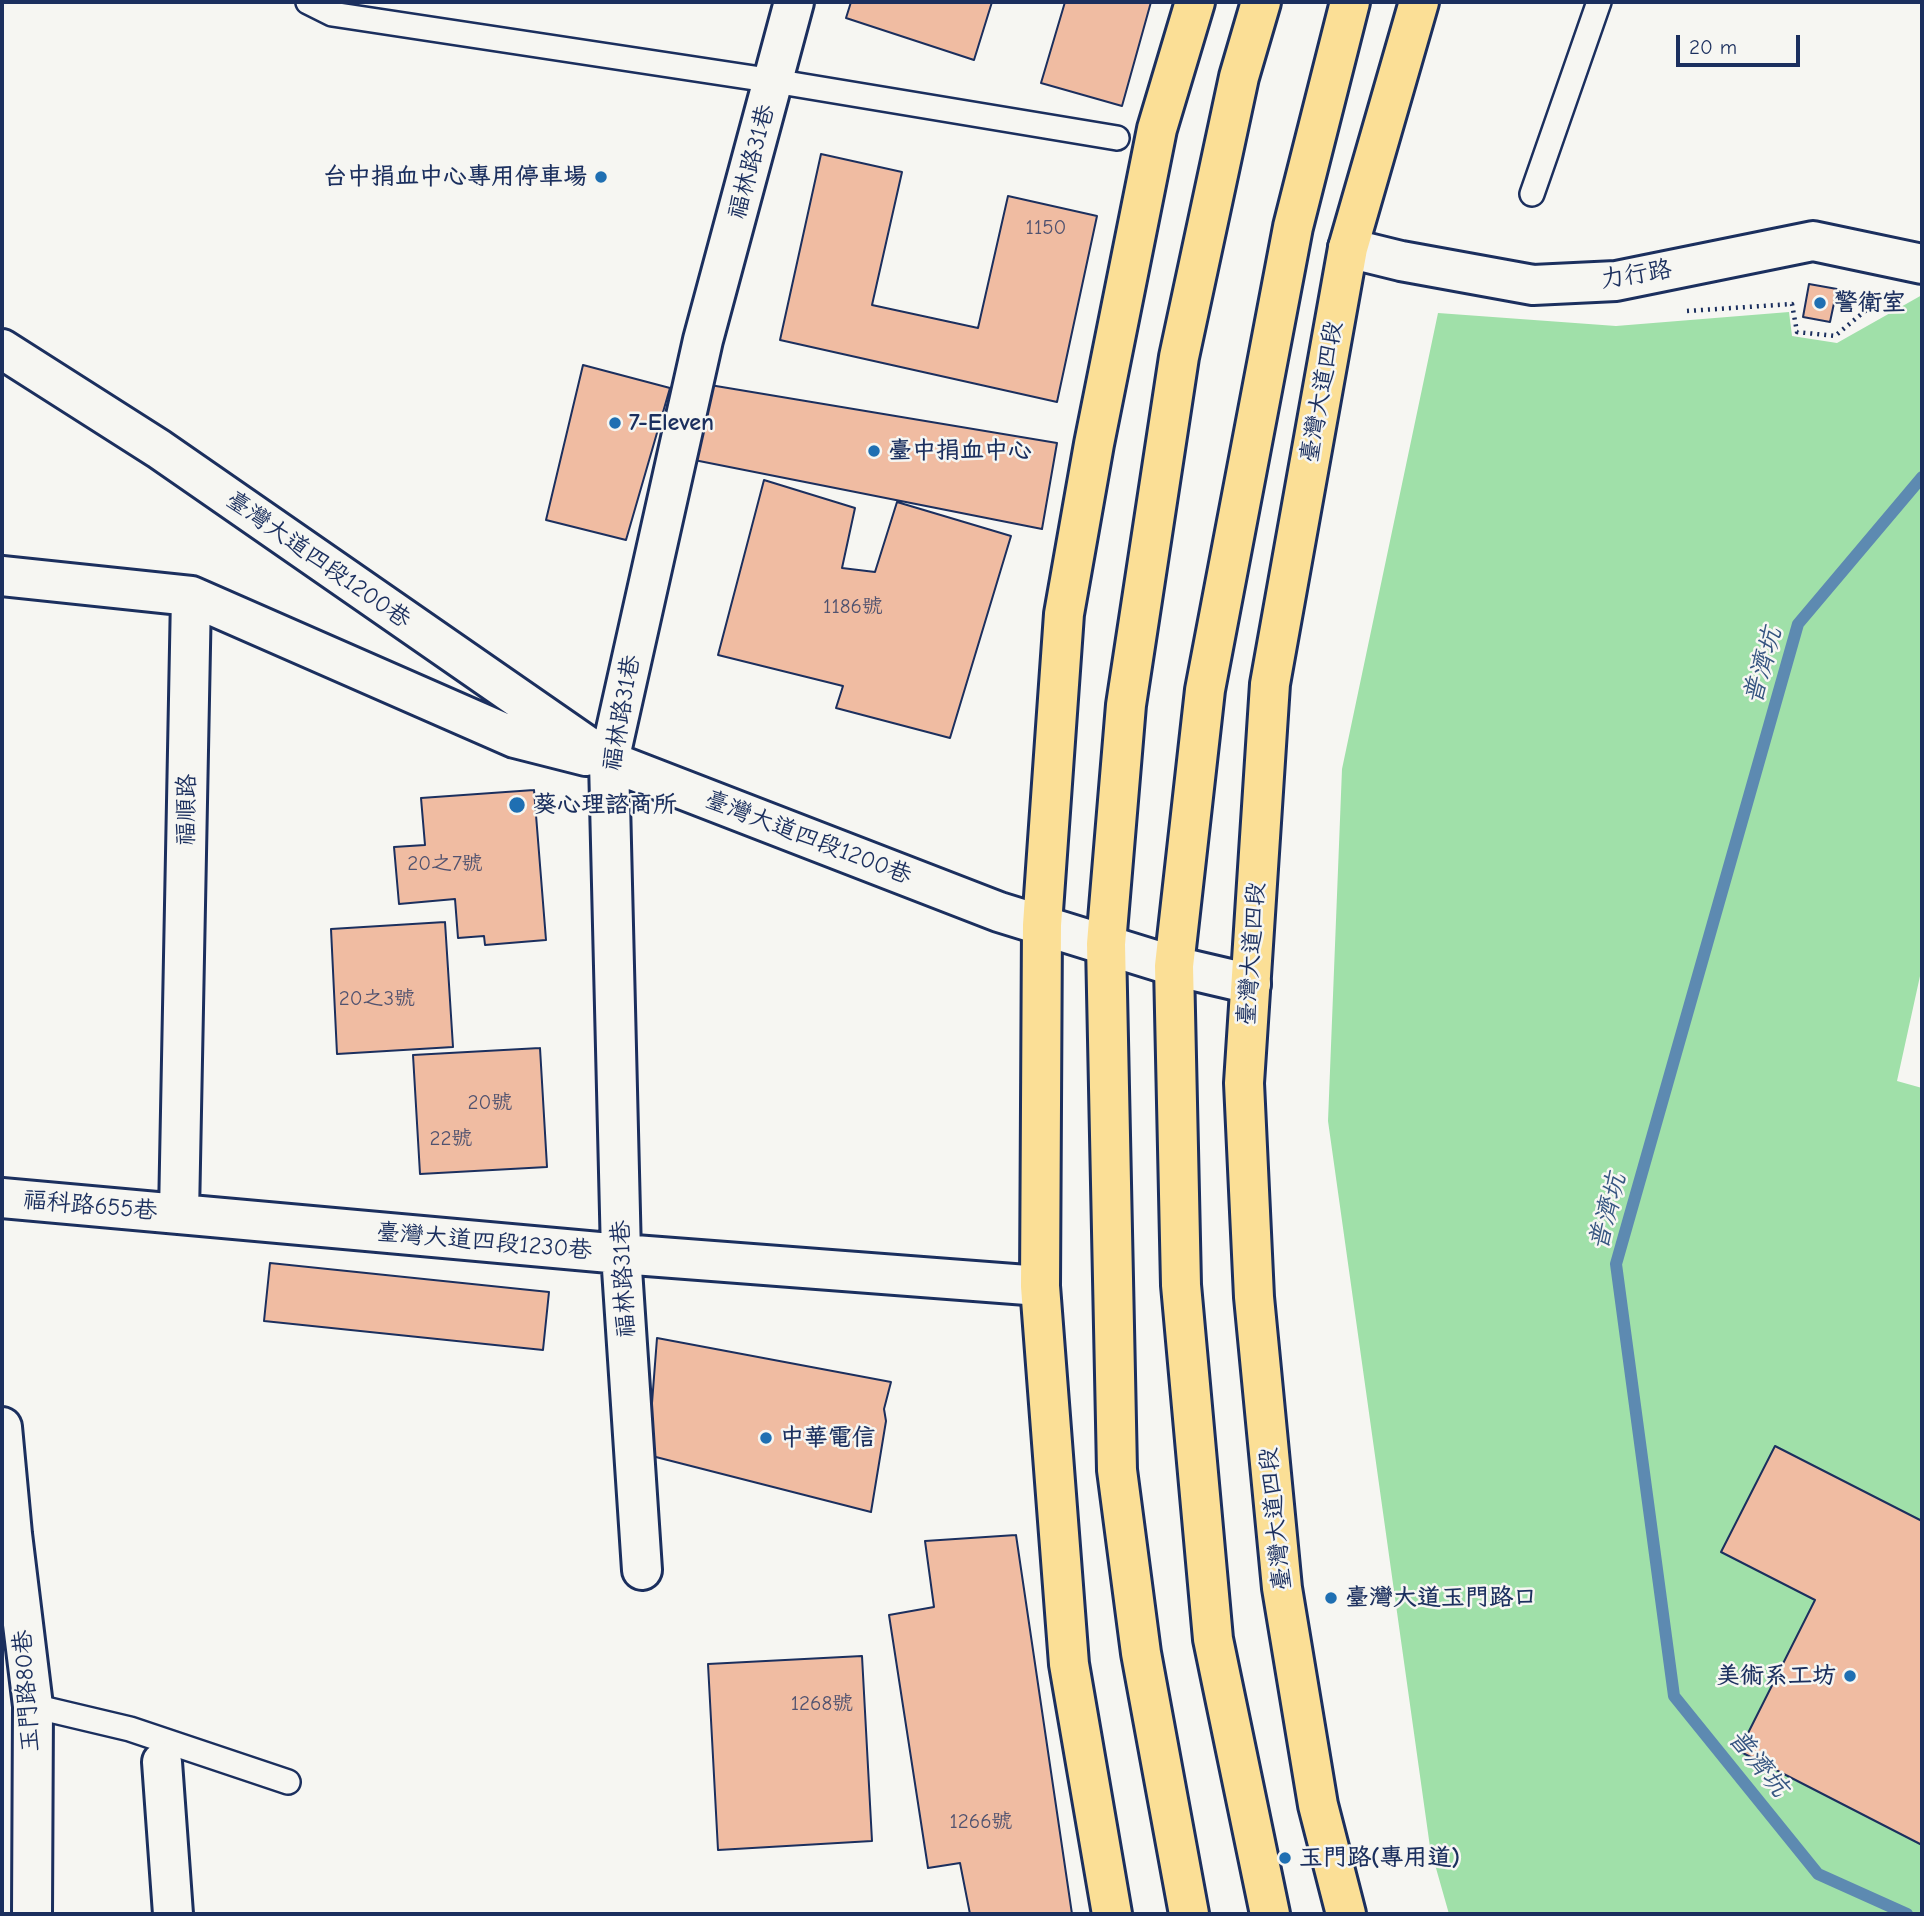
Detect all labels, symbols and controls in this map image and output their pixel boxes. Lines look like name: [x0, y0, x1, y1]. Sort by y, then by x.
scale bar: [1679, 21, 1803, 65]
text: 20 m: [1689, 35, 1737, 59]
street label: 福林路31巷: [723, 101, 781, 223]
place label: 台中捐血中心專用停車場: [323, 163, 587, 191]
marker: 台中捐血中心專用停車場: [593, 169, 609, 185]
house number: 1150: [1026, 215, 1066, 241]
street label: 力行路: [1598, 255, 1674, 295]
place label: 警衛室: [1834, 289, 1906, 317]
marker: 警衛室: [1812, 295, 1828, 311]
street label: 臺灣大道四段: [1295, 319, 1349, 465]
place label: 7-Eleven: [629, 409, 714, 437]
marker: 7-Eleven: [607, 415, 623, 431]
place label: 臺中捐血中心: [888, 437, 1032, 465]
marker: 臺中捐血中心: [866, 443, 882, 459]
street label: 臺灣大道四段1200巷: [220, 485, 416, 635]
house number: 1186號: [823, 594, 883, 620]
water label: 普濟坑: [1737, 624, 1789, 708]
street label: 福林路31巷: [598, 653, 646, 773]
street label: 福順路: [172, 774, 202, 846]
street label: 臺灣大道四段1200巷: [700, 785, 916, 891]
place label: 葵心理諮商所: [533, 791, 677, 819]
marker: 葵心理諮商所: [507, 795, 527, 815]
house number: 20之7號: [407, 851, 483, 877]
street label: 臺灣大道四段: [1233, 881, 1271, 1027]
house number: 20之3號: [339, 986, 415, 1012]
house number: 20號: [468, 1090, 512, 1116]
house number: 22號: [430, 1126, 472, 1152]
water label: 普濟坑: [1583, 1170, 1633, 1254]
street label: 福科路655巷: [21, 1186, 159, 1226]
street label: 臺灣大道四段1230巷: [375, 1218, 593, 1266]
street label: 福林路31巷: [607, 1220, 641, 1338]
place label: 中華電信: [780, 1424, 876, 1452]
marker: 中華電信: [758, 1430, 774, 1446]
street label: 臺灣大道四段: [1254, 1446, 1298, 1592]
place label: 臺灣大道玉門路口: [1345, 1584, 1537, 1612]
marker: 臺灣大道玉門路口: [1323, 1590, 1339, 1606]
street label: 玉門路80巷: [8, 1629, 46, 1753]
place label: 美術系工坊: [1716, 1662, 1836, 1690]
marker: 美術系工坊: [1842, 1668, 1858, 1684]
house number: 1268號: [791, 1691, 853, 1717]
water label: 普濟坑: [1721, 1723, 1795, 1803]
house number: 1266號: [949, 1809, 1013, 1835]
place label: 玉門路(專用道): [1299, 1844, 1460, 1872]
marker: 玉門路(專用道): [1277, 1850, 1293, 1866]

